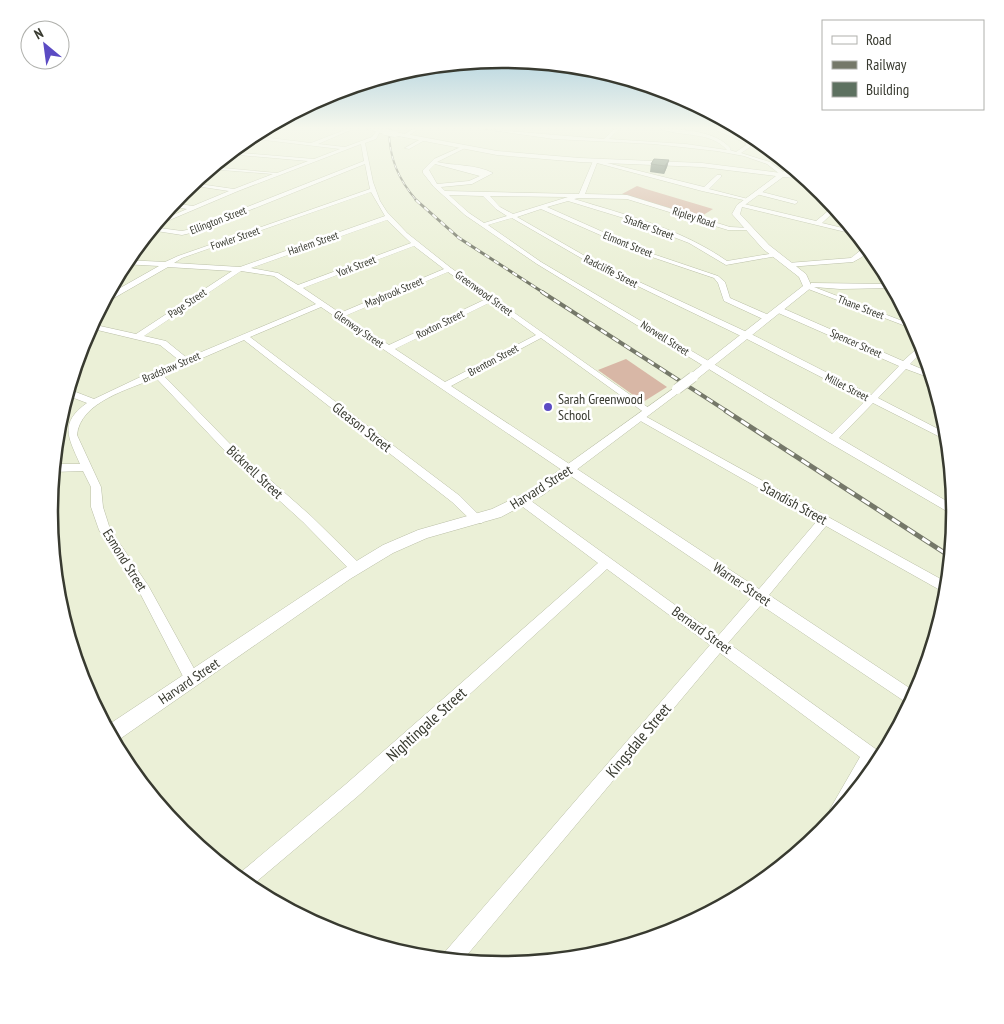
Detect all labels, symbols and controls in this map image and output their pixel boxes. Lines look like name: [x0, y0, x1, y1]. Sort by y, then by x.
north arrow: [20, 20, 70, 70]
legend: [822, 20, 984, 110]
text: N: [31, 24, 46, 43]
text: Road: [866, 30, 892, 49]
text: Railway: [866, 55, 907, 74]
text: Building: [866, 80, 909, 99]
street label: Ellington Street: [188, 203, 248, 237]
street label: Ripley Road: [671, 203, 717, 231]
street label: Shafter Street: [622, 211, 676, 243]
street label: Fowler Street: [209, 223, 261, 253]
street label: Harlem Street: [286, 228, 340, 258]
street label: Elmont Street: [601, 228, 655, 260]
street label: Radcliffe Street: [582, 251, 640, 291]
street label: York Street: [334, 252, 378, 280]
street label: Greenwood Street: [452, 267, 516, 319]
street label: Maybrook Street: [363, 273, 425, 311]
street label: Page Street: [165, 285, 209, 321]
street label: Thane Street: [836, 292, 886, 322]
street label: Roxton Street: [414, 306, 466, 342]
street label: Glenway Street: [331, 307, 387, 351]
street label: Norwell Street: [638, 318, 692, 358]
street label: Spencer Street: [828, 325, 884, 361]
street label: Brenton Street: [465, 341, 521, 379]
street label: Bradshaw Street: [140, 349, 202, 385]
street label: Millet Street: [823, 370, 871, 404]
place label: Sarah Greenwood School: [558, 390, 643, 424]
street label: Gleason Street: [329, 398, 395, 456]
marker: Sarah Greenwood School: [542, 401, 554, 413]
street label: Bicknell Street: [223, 441, 287, 503]
street label: Harvard Street: [507, 461, 575, 513]
street label: Standish Street: [757, 477, 831, 529]
street label: Esmond Street: [99, 526, 151, 595]
street label: Warner Street: [710, 558, 775, 610]
street label: Bernard Street: [668, 602, 736, 658]
street label: Harvard Street: [155, 654, 223, 708]
street label: Nightingale Street: [382, 682, 471, 765]
street label: Kingsdale Street: [601, 698, 675, 781]

